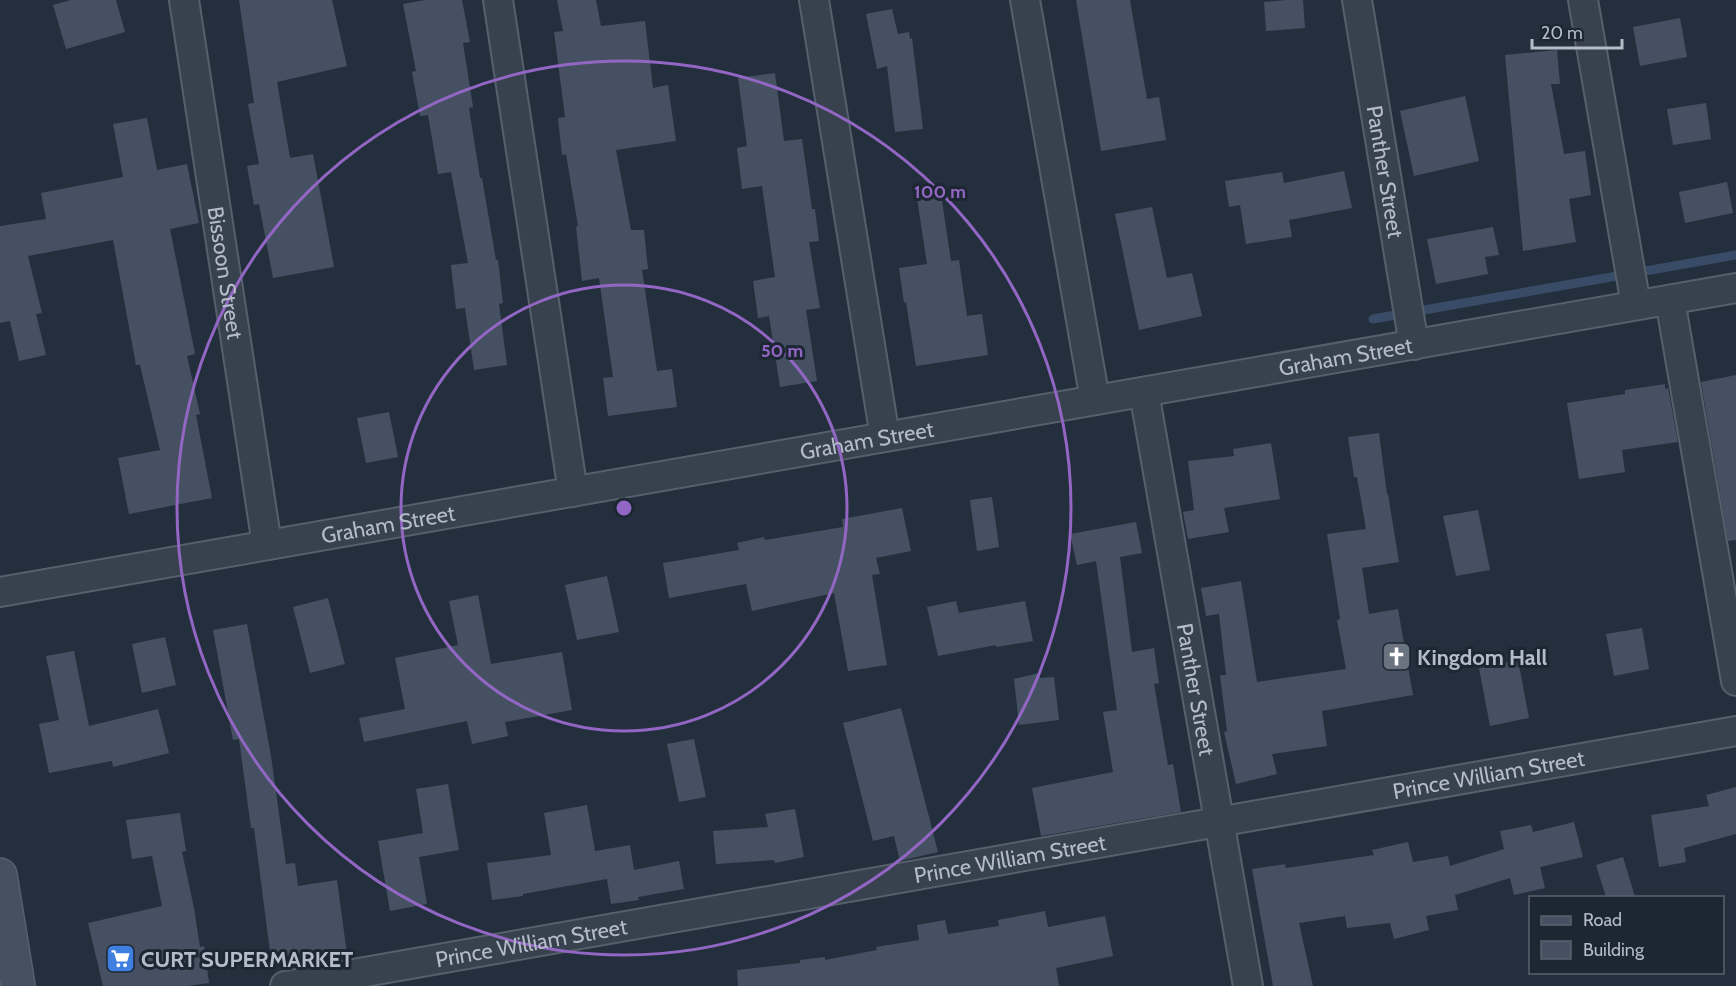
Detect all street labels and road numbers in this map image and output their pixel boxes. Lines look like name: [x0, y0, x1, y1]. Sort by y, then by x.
street label: Panther Street: [1361, 103, 1410, 241]
street label: Bissoon Street: [202, 205, 249, 342]
street label: Graham Street: [1277, 331, 1415, 381]
street label: Graham Street: [798, 415, 936, 465]
street label: Graham Street: [319, 499, 458, 549]
street label: Panther Street: [1171, 621, 1221, 758]
street label: Prince William Street: [1391, 744, 1587, 805]
street label: Prince William Street: [912, 828, 1108, 889]
street label: Prince William Street: [433, 913, 630, 973]

